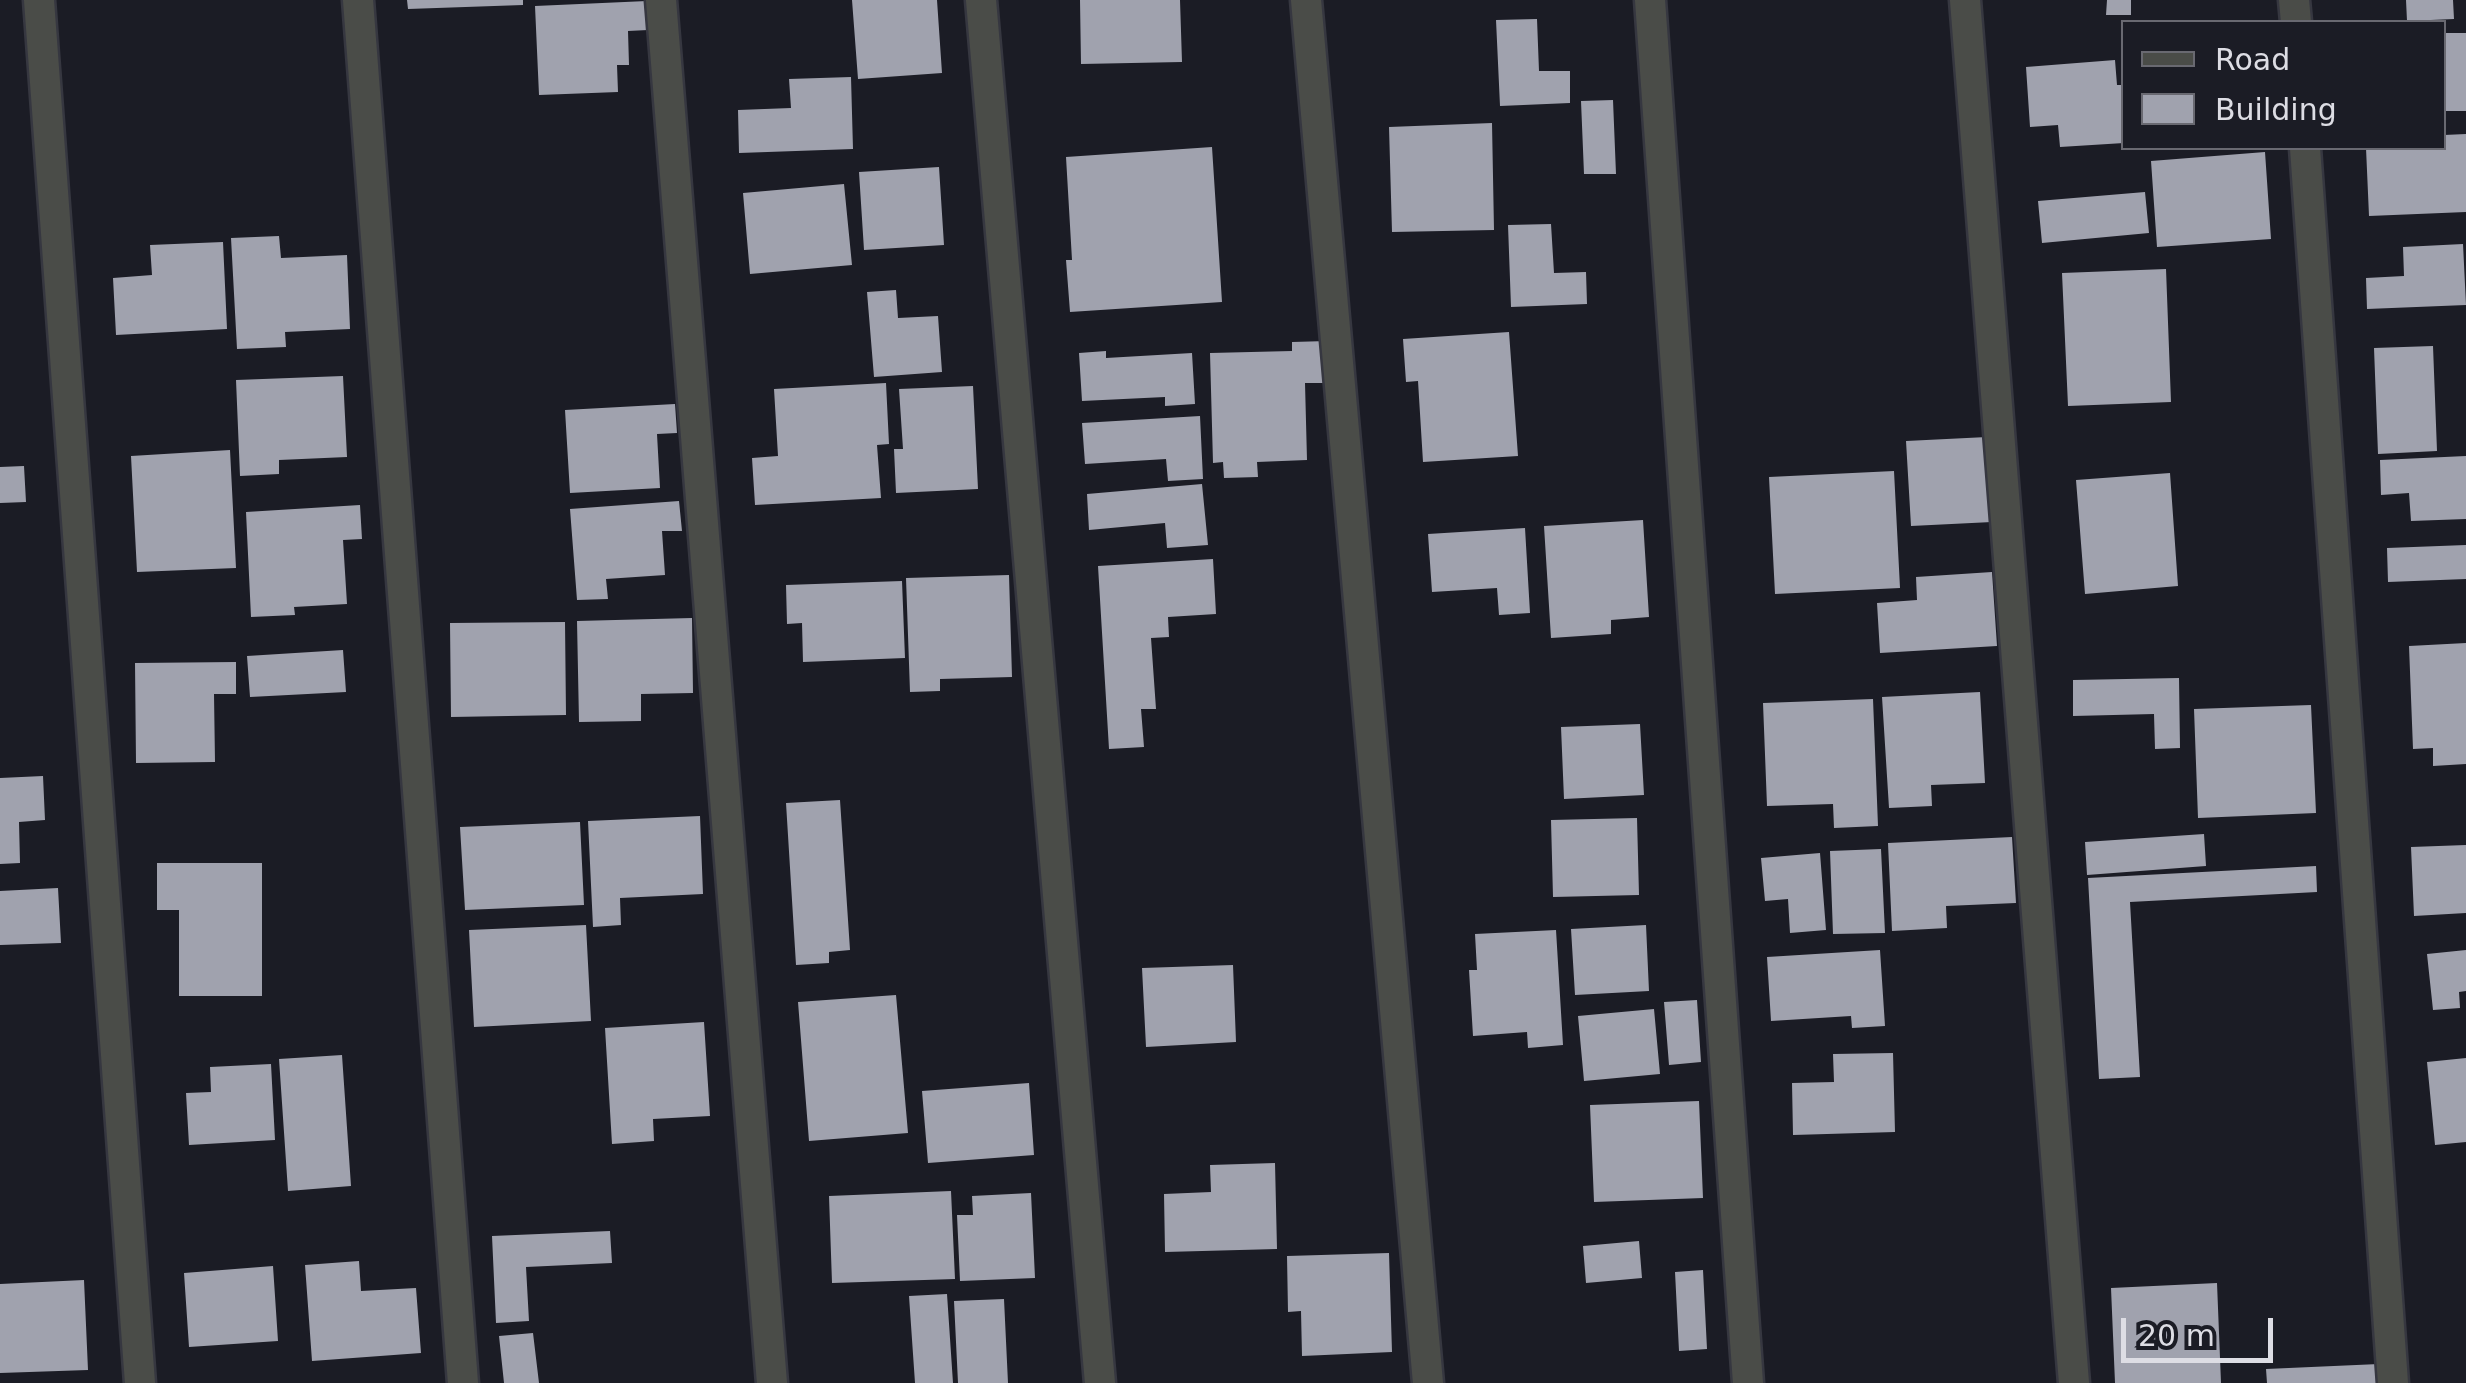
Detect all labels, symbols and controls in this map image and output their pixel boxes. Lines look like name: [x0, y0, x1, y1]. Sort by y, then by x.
legend: [2121, 20, 2446, 150]
text: Road: [2215, 42, 2290, 77]
text: Building: [2215, 92, 2337, 127]
scale bar: [2126, 1298, 2278, 1360]
text: 20 m: [2138, 1318, 2215, 1353]

